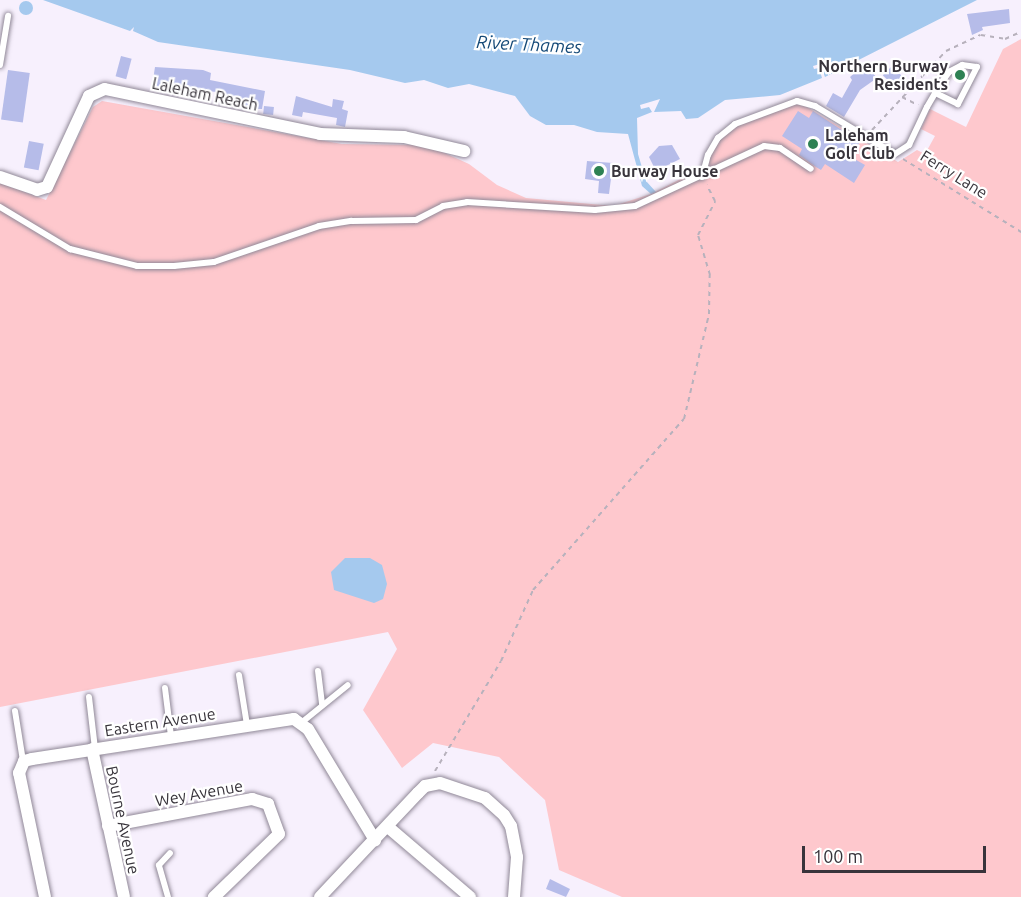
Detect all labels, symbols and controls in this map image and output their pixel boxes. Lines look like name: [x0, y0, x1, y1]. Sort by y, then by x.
water label: River Thames: [476, 30, 582, 58]
place label: Northern Burway Residents: [818, 56, 948, 94]
marker: Northern Burway Residents: [953, 68, 967, 82]
street label: Laleham Reach: [150, 73, 260, 115]
place label: Laleham Golf Club: [825, 125, 895, 163]
marker: Laleham Golf Club: [806, 137, 820, 151]
street label: Ferry Lane: [917, 146, 991, 202]
place label: Burway House: [611, 161, 719, 181]
marker: Burway House: [592, 164, 606, 178]
street label: Eastern Avenue: [103, 704, 217, 740]
street label: Bourne Avenue: [102, 764, 144, 876]
street label: Wey Avenue: [154, 776, 244, 810]
scale bar: [805, 834, 990, 872]
text: 100 m: [813, 846, 863, 866]

